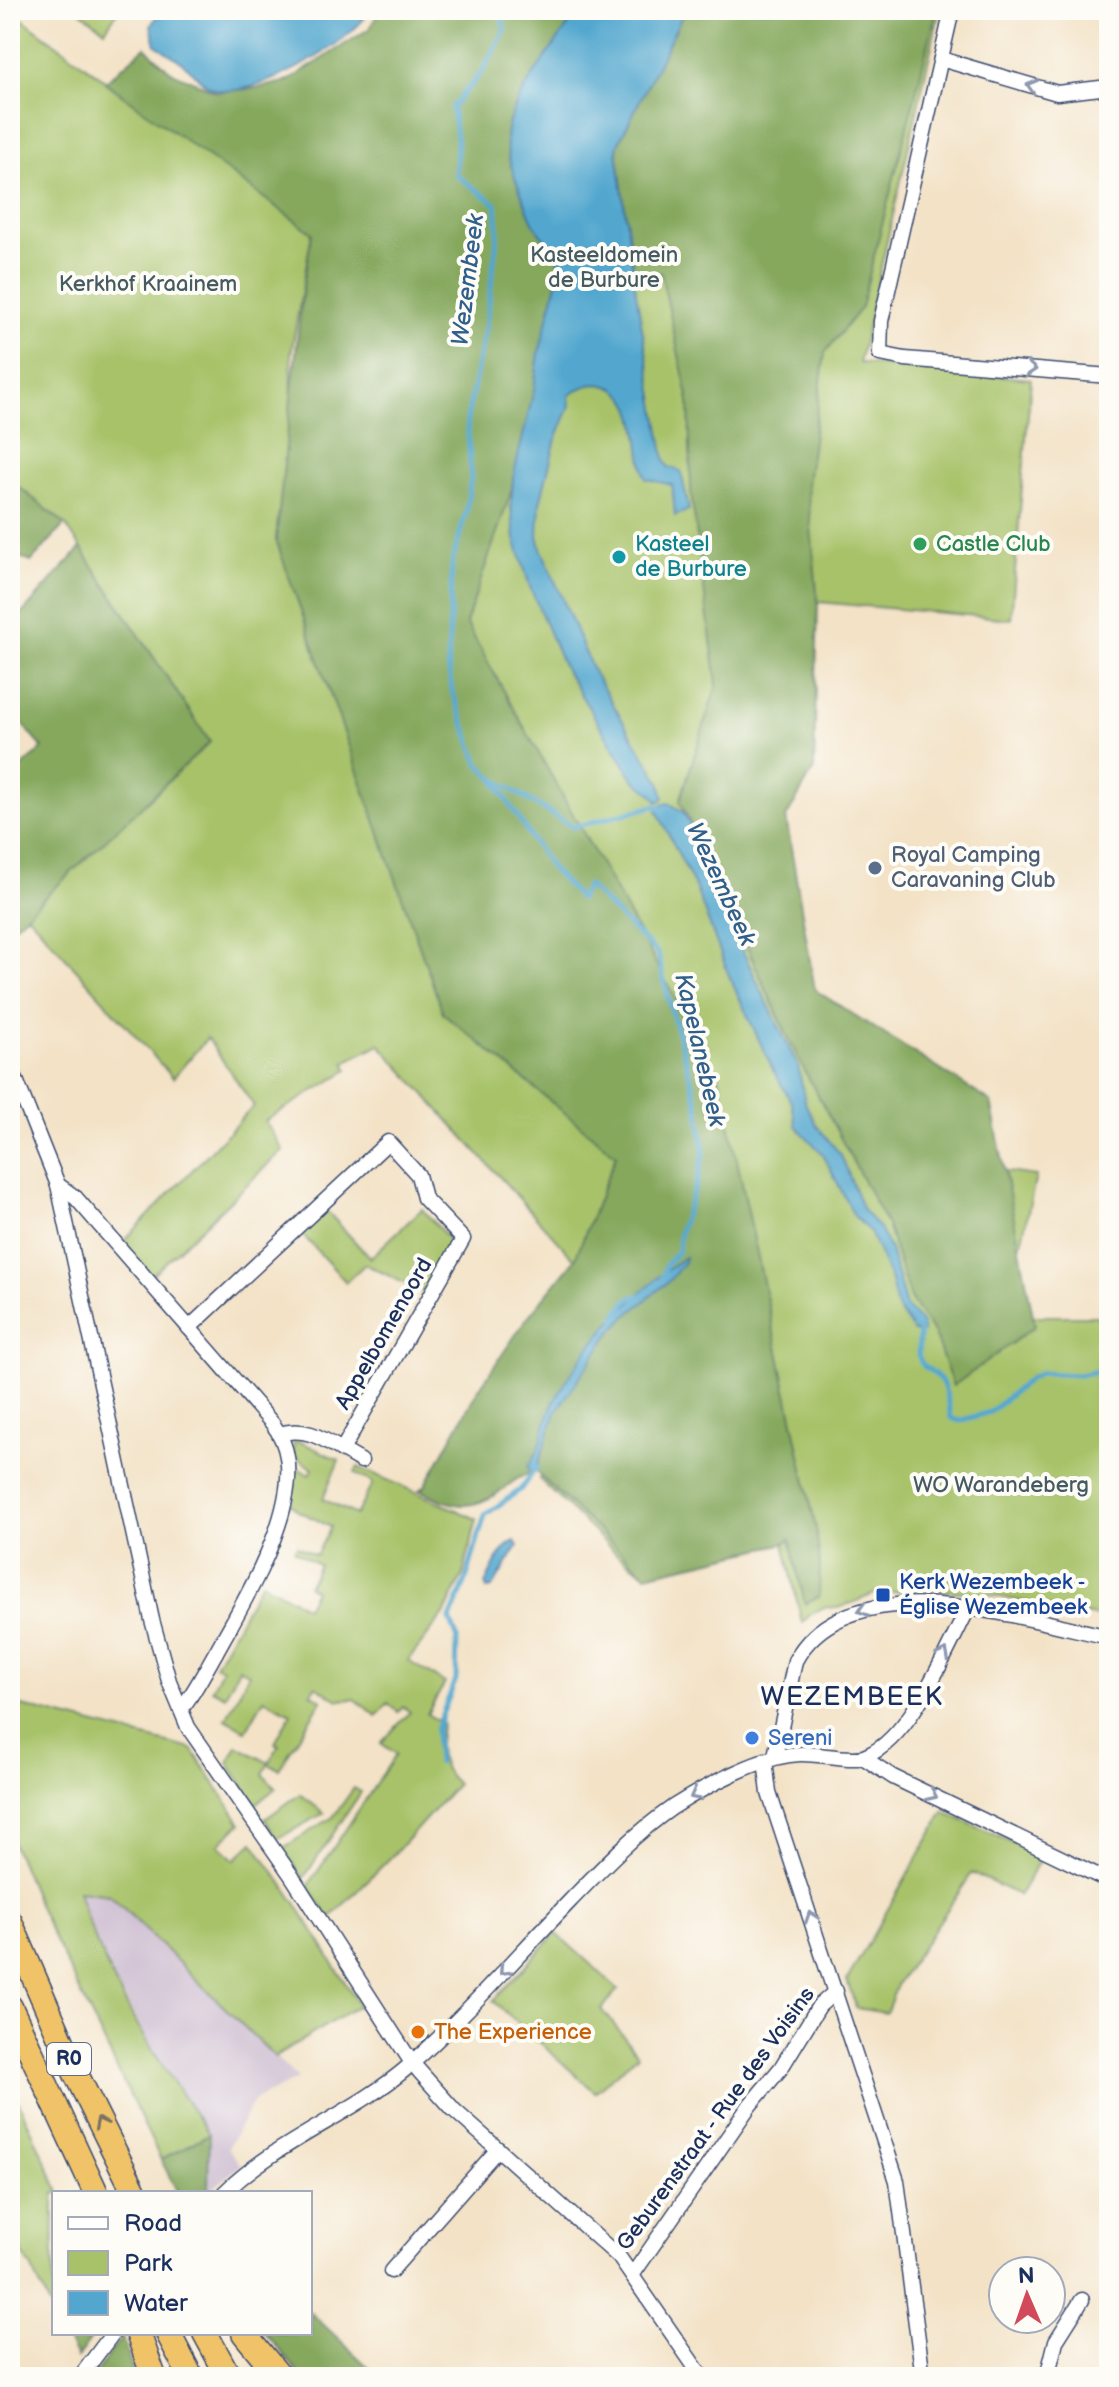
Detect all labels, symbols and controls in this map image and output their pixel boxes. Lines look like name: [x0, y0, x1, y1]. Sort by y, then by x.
one-way arrow: [1026, 79, 1040, 95]
water label: Wezembeek: [446, 211, 491, 348]
park label: Kasteeldomein de Burbure: [530, 242, 678, 294]
park label: Kerkhof Kraainem: [59, 271, 237, 298]
one-way arrow: [1025, 360, 1038, 377]
place label: Kasteel de Burbure: [635, 531, 747, 583]
place label: Castle Club: [936, 531, 1051, 558]
marker: Castle Club: [911, 535, 929, 553]
marker: Kasteel de Burbure: [610, 548, 628, 566]
water label: Wezembeek: [680, 818, 763, 951]
place label: Royal Camping Caravaning Club: [891, 842, 1056, 894]
marker: Royal Camping Caravaning Club: [866, 859, 884, 877]
water label: Kapelanebeek: [668, 971, 732, 1131]
street label: Appelbomenoord: [330, 1253, 438, 1415]
park label: WO Warandeberg: [913, 1472, 1089, 1499]
place label: Kerk Wezembeek - Église Wezembeek: [899, 1569, 1088, 1621]
marker: Kerk Wezembeek - Église Wezembeek: [874, 1586, 892, 1604]
one-way arrow: [857, 1601, 870, 1617]
one-way arrow: [934, 1648, 950, 1663]
district label: WEZEMBEEK: [760, 1682, 944, 1713]
place label: Sereni: [768, 1725, 832, 1752]
marker: Sereni: [743, 1729, 761, 1747]
one-way arrow: [924, 1785, 938, 1801]
one-way arrow: [689, 1786, 704, 1801]
one-way arrow: [805, 1911, 821, 1925]
one-way arrow: [499, 1961, 513, 1975]
street label: Geburenstraat - Rue des Voisins: [611, 1982, 821, 2256]
place label: The Experience: [434, 2019, 592, 2046]
marker: The Experience: [409, 2023, 427, 2041]
road number: R0: [47, 2043, 91, 2075]
one-way arrow: [94, 2117, 110, 2132]
legend: [52, 2191, 312, 2335]
text: Road: [124, 2209, 182, 2238]
text: Park: [124, 2249, 172, 2278]
north arrow: [987, 2255, 1067, 2335]
text: N: [1018, 2263, 1035, 2290]
text: Water: [124, 2289, 188, 2318]

